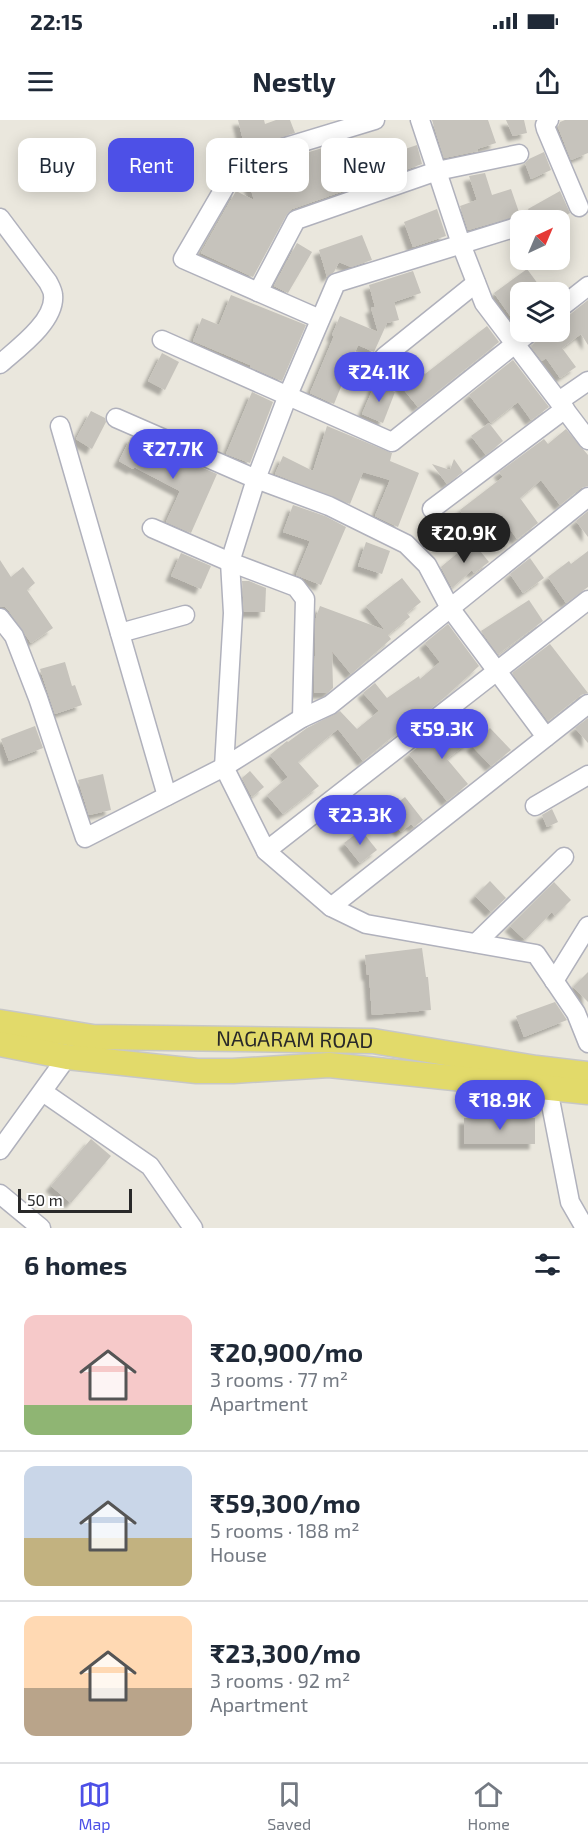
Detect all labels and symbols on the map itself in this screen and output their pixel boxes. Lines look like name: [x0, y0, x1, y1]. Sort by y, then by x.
north arrow: [510, 210, 570, 270]
pin: ₹24.1K: [330, 352, 428, 403]
pin: ₹27.7K: [124, 429, 222, 480]
pin: ₹20.9K: [415, 513, 513, 564]
pin: ₹59.3K: [393, 709, 491, 760]
pin: ₹23.3K: [311, 795, 409, 846]
street label: NAGARAM ROAD: [216, 1025, 374, 1052]
pin: ₹18.9K: [451, 1080, 549, 1131]
scale bar: [18, 1186, 132, 1214]

